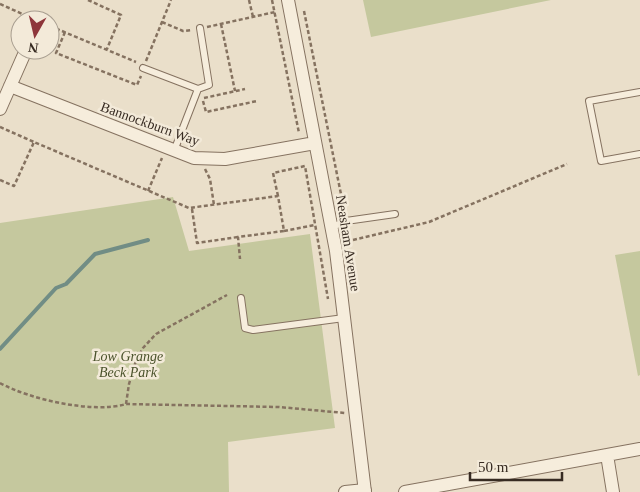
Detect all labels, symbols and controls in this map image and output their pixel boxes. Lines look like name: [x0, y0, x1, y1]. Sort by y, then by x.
north arrow: [10, 10, 60, 60]
text: N: [27, 39, 39, 56]
street label: Bannockburn Way: [99, 99, 201, 149]
street label: Neasham Avenue: [333, 194, 363, 292]
park label: Low Grange Beck Park: [92, 349, 163, 380]
scale bar: [470, 450, 562, 482]
text: 50 m: [478, 459, 509, 475]

